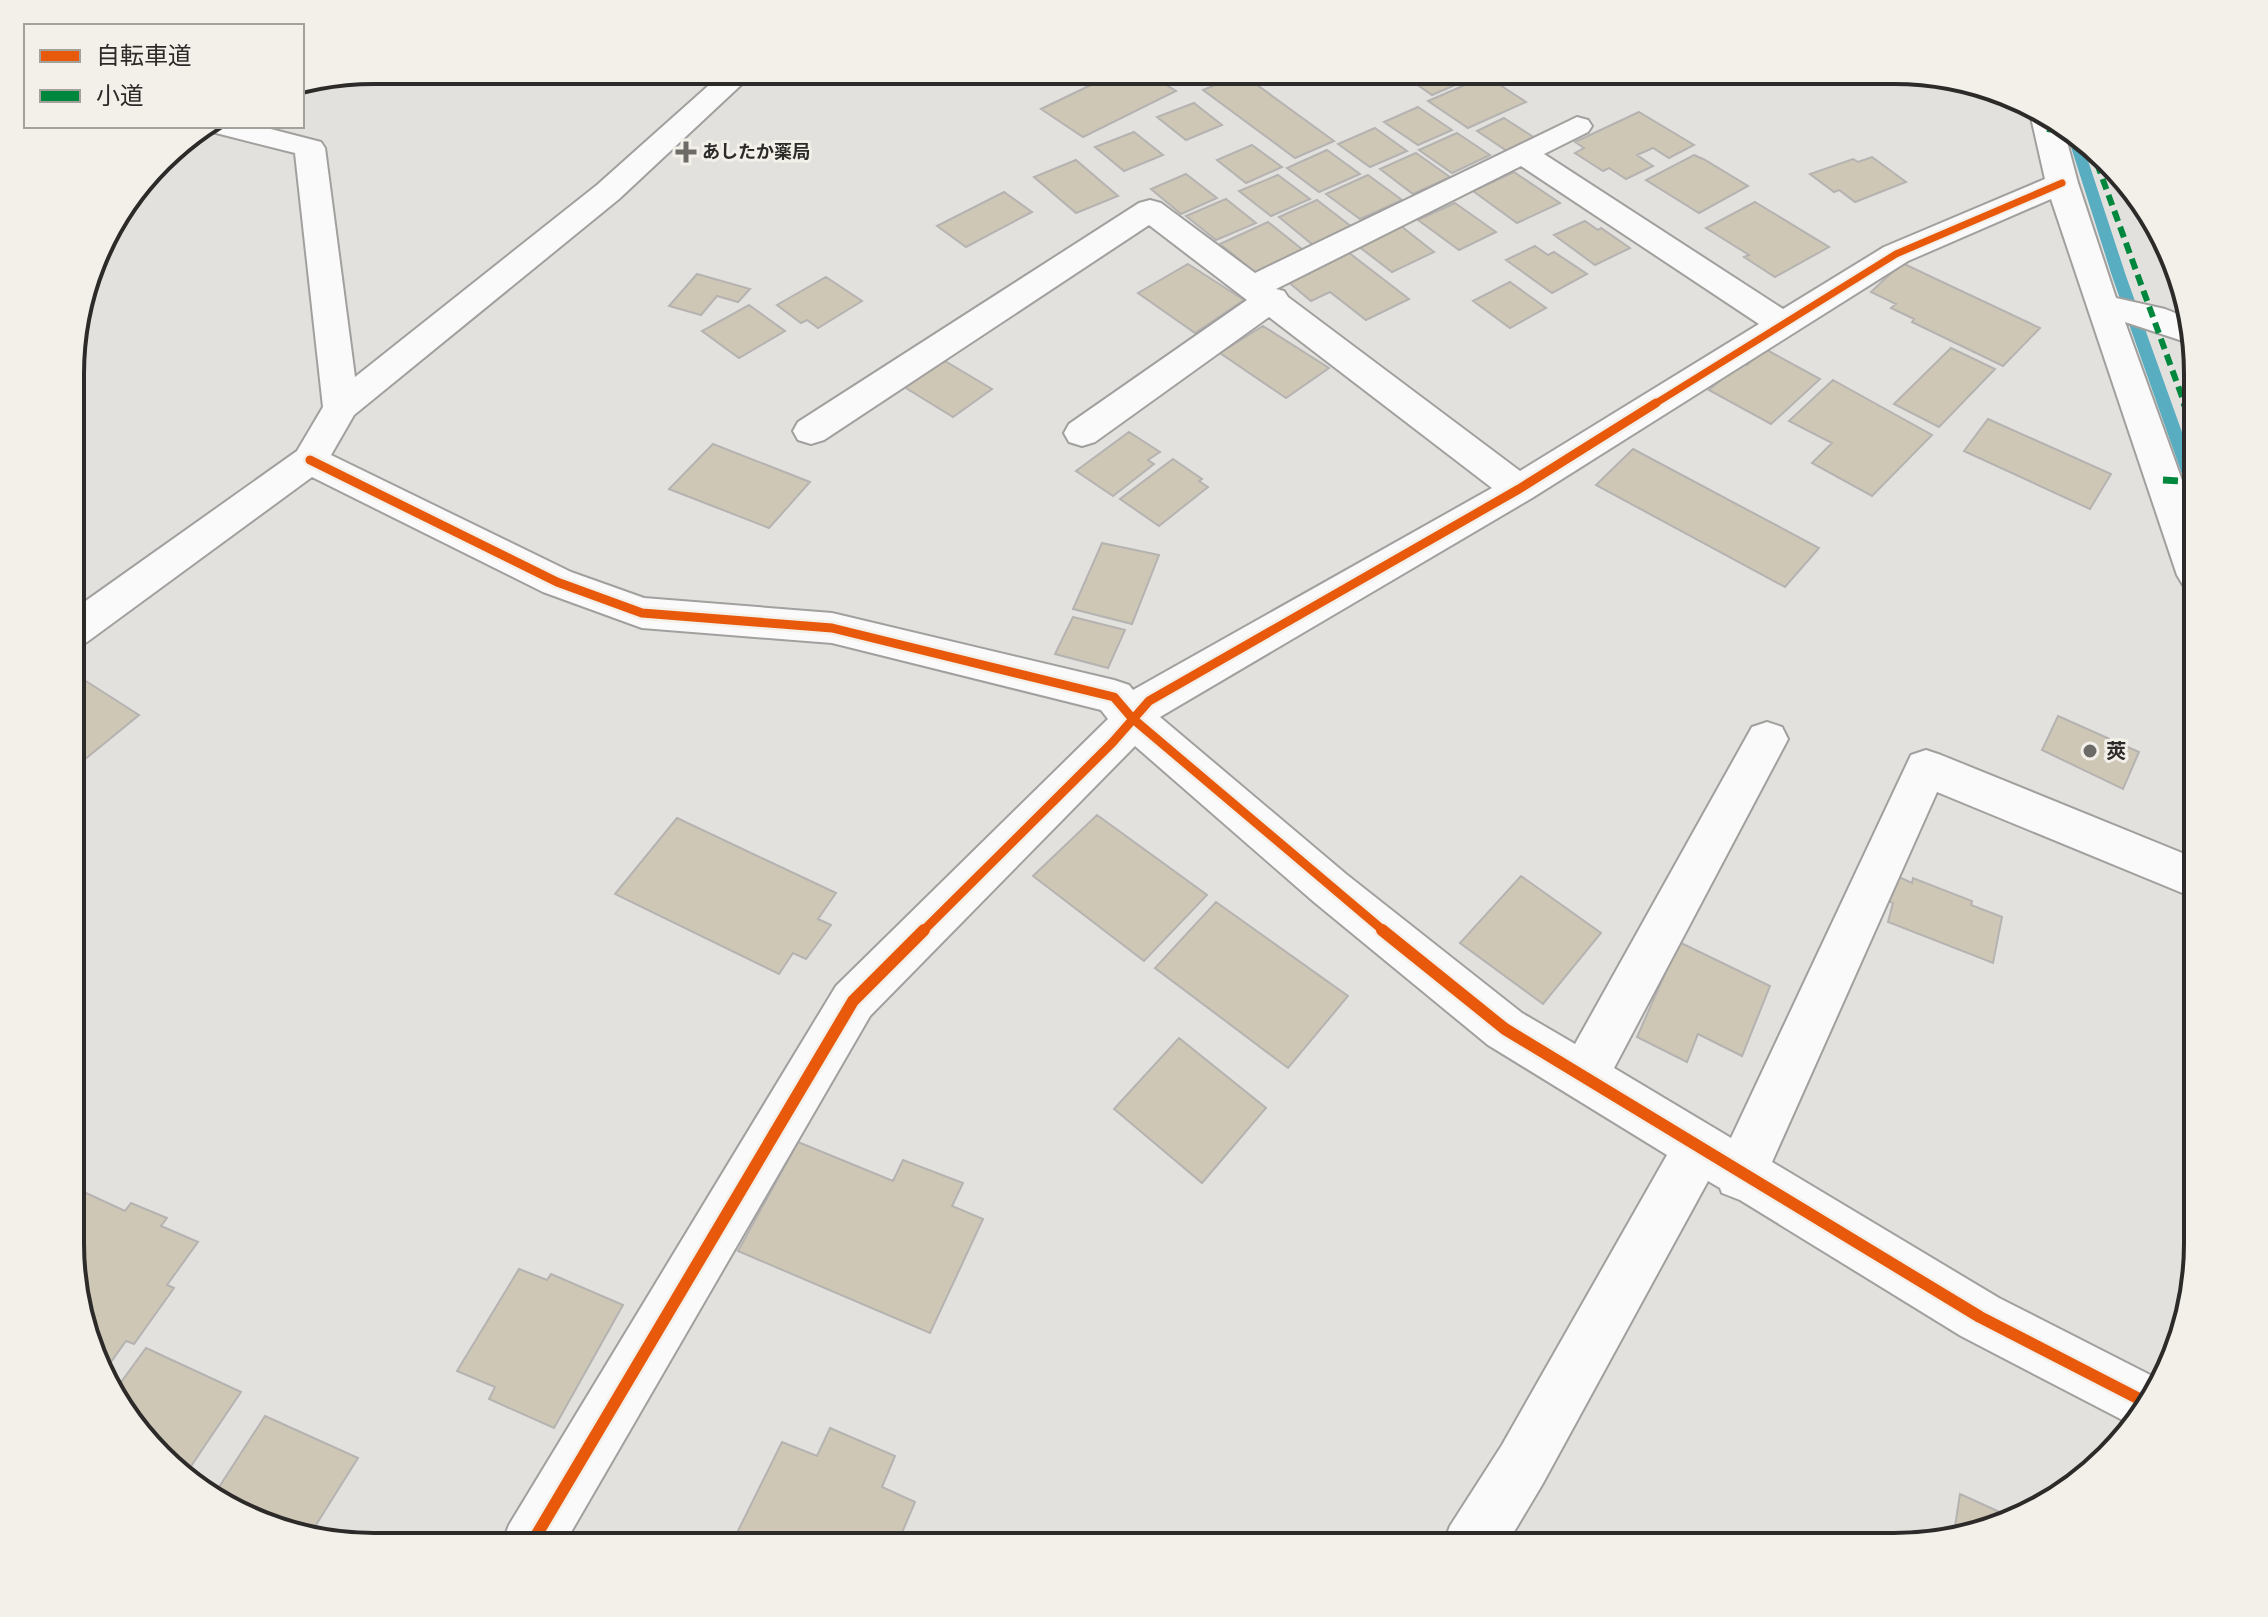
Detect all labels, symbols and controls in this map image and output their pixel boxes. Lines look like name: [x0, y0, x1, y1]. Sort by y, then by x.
legend: [24, 24, 304, 128]
text: 自転車道: [96, 40, 192, 69]
text: 小道: [96, 80, 144, 109]
place label: あしたか薬局: [702, 140, 810, 162]
marker: あしたか薬局: [677, 143, 695, 161]
place label: 莢: [2106, 738, 2126, 762]
marker: 莢: [2081, 742, 2099, 760]

